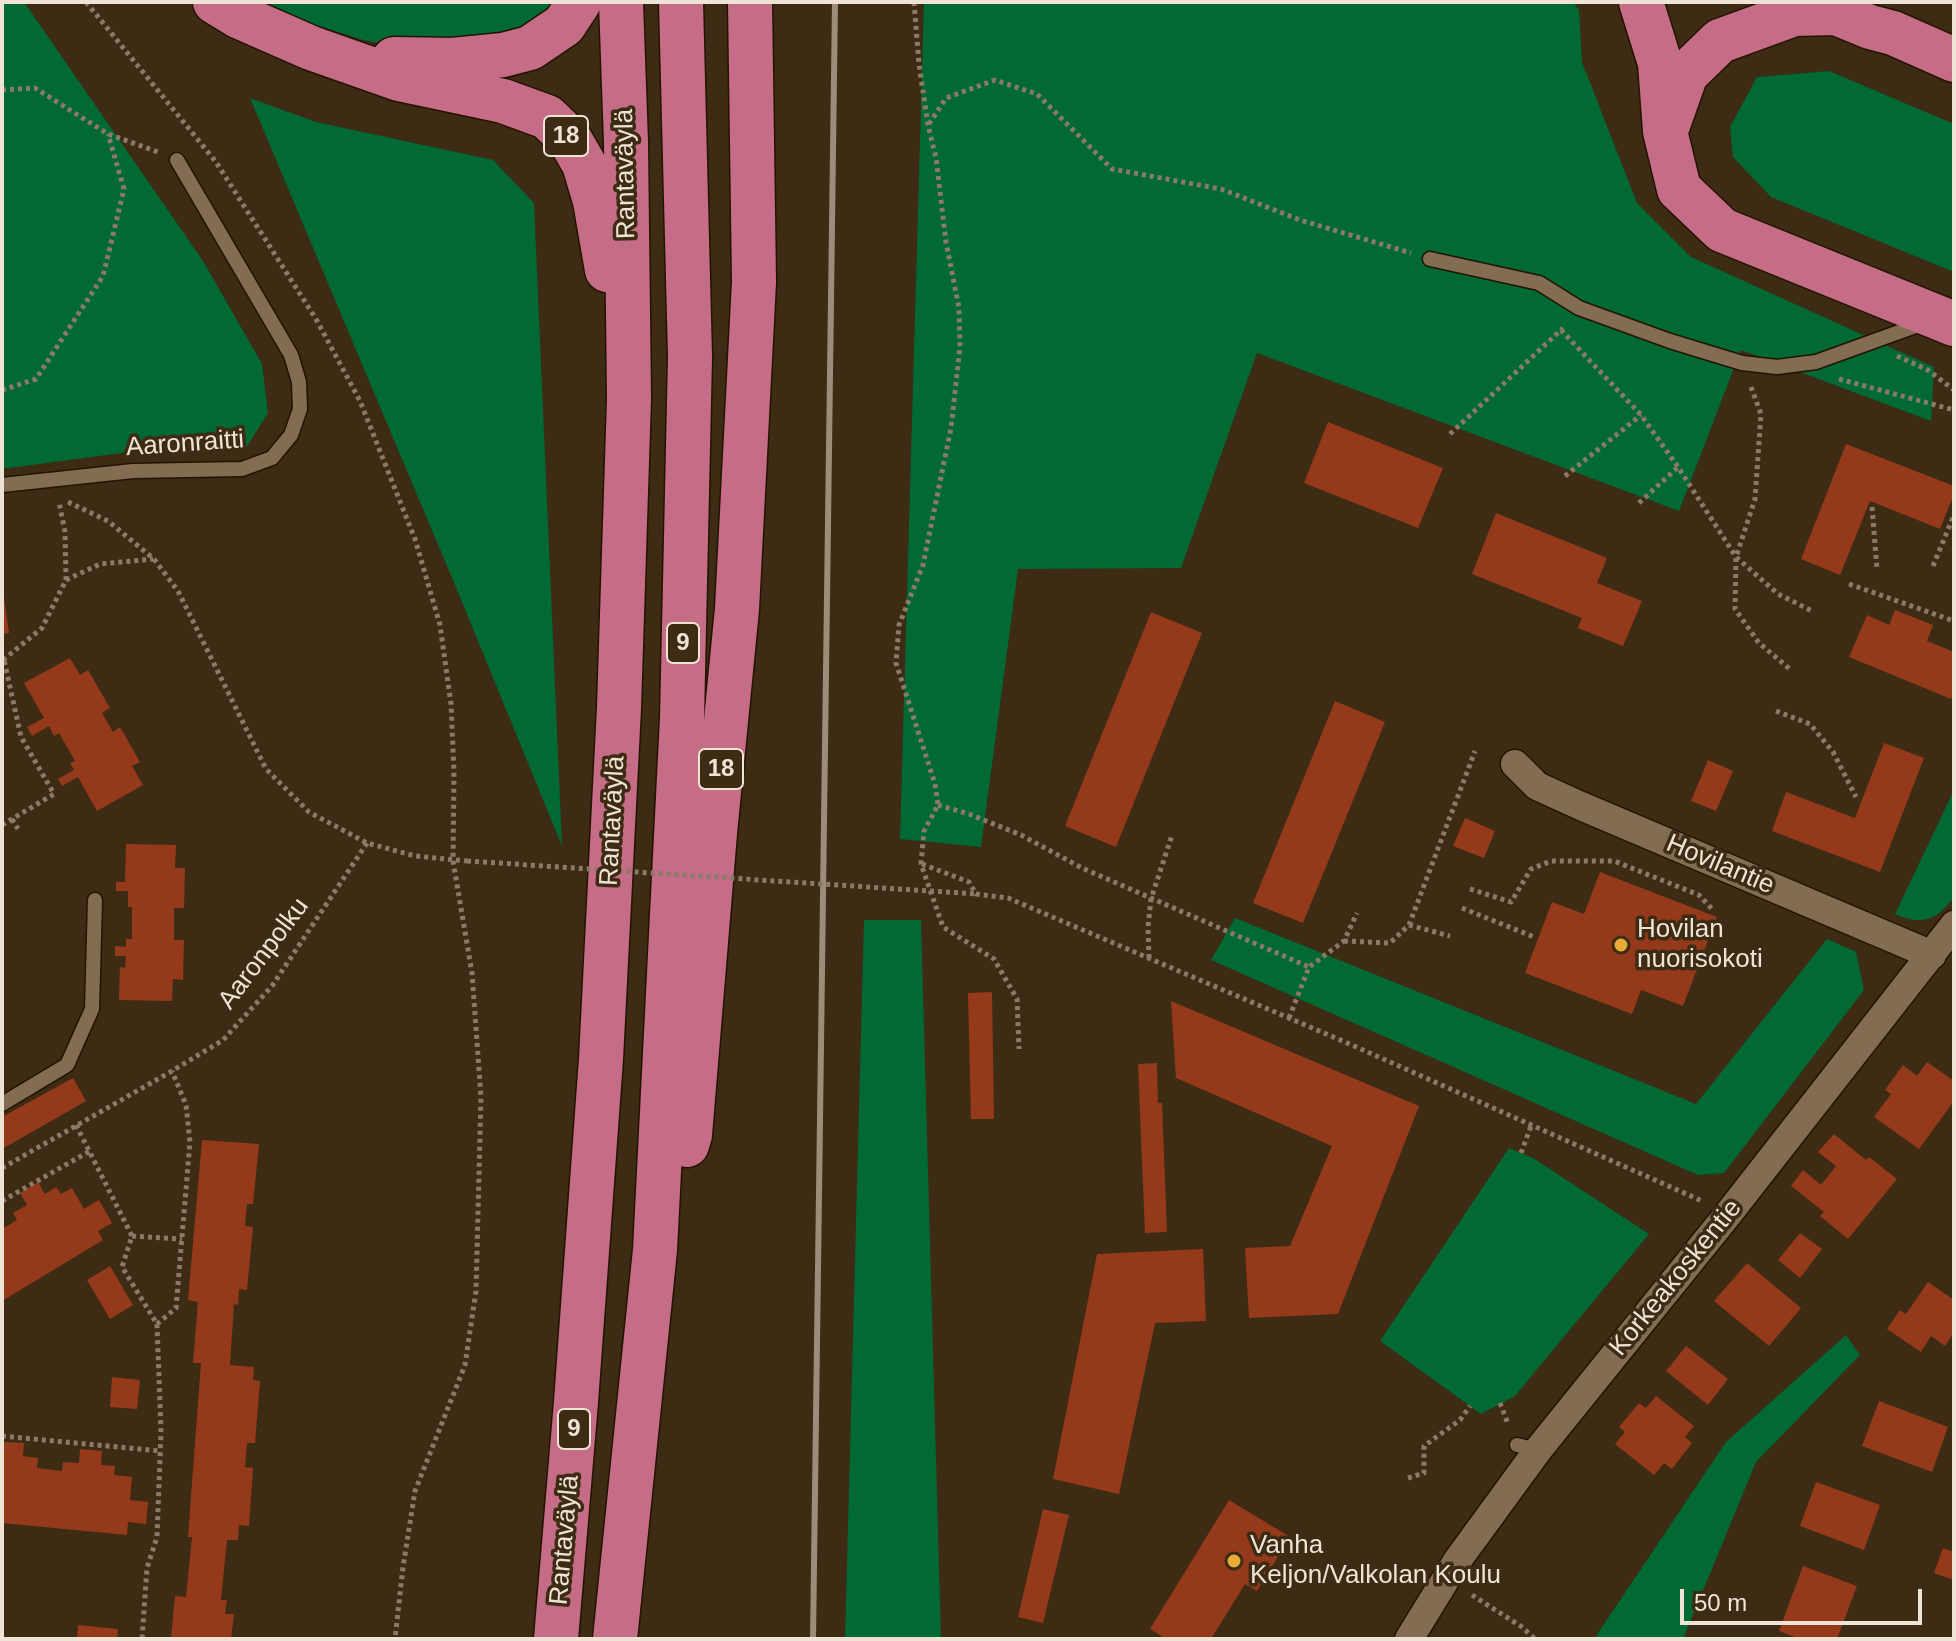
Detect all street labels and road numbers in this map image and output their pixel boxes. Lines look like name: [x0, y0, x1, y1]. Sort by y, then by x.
street label: Rantaväylä: [609, 109, 643, 239]
road number: 18: [544, 116, 588, 156]
street label: Aaronraitti: [125, 424, 245, 464]
road number: 9: [667, 623, 699, 663]
road number: 18: [699, 749, 743, 789]
street label: Rantaväylä: [594, 755, 632, 887]
street label: Hovilantie: [1661, 828, 1779, 902]
street label: Aaronpolku: [212, 892, 316, 1016]
street label: Korkeakoskentie: [1603, 1193, 1749, 1363]
road number: 9: [558, 1409, 590, 1449]
street label: Rantaväylä: [544, 1474, 586, 1606]

